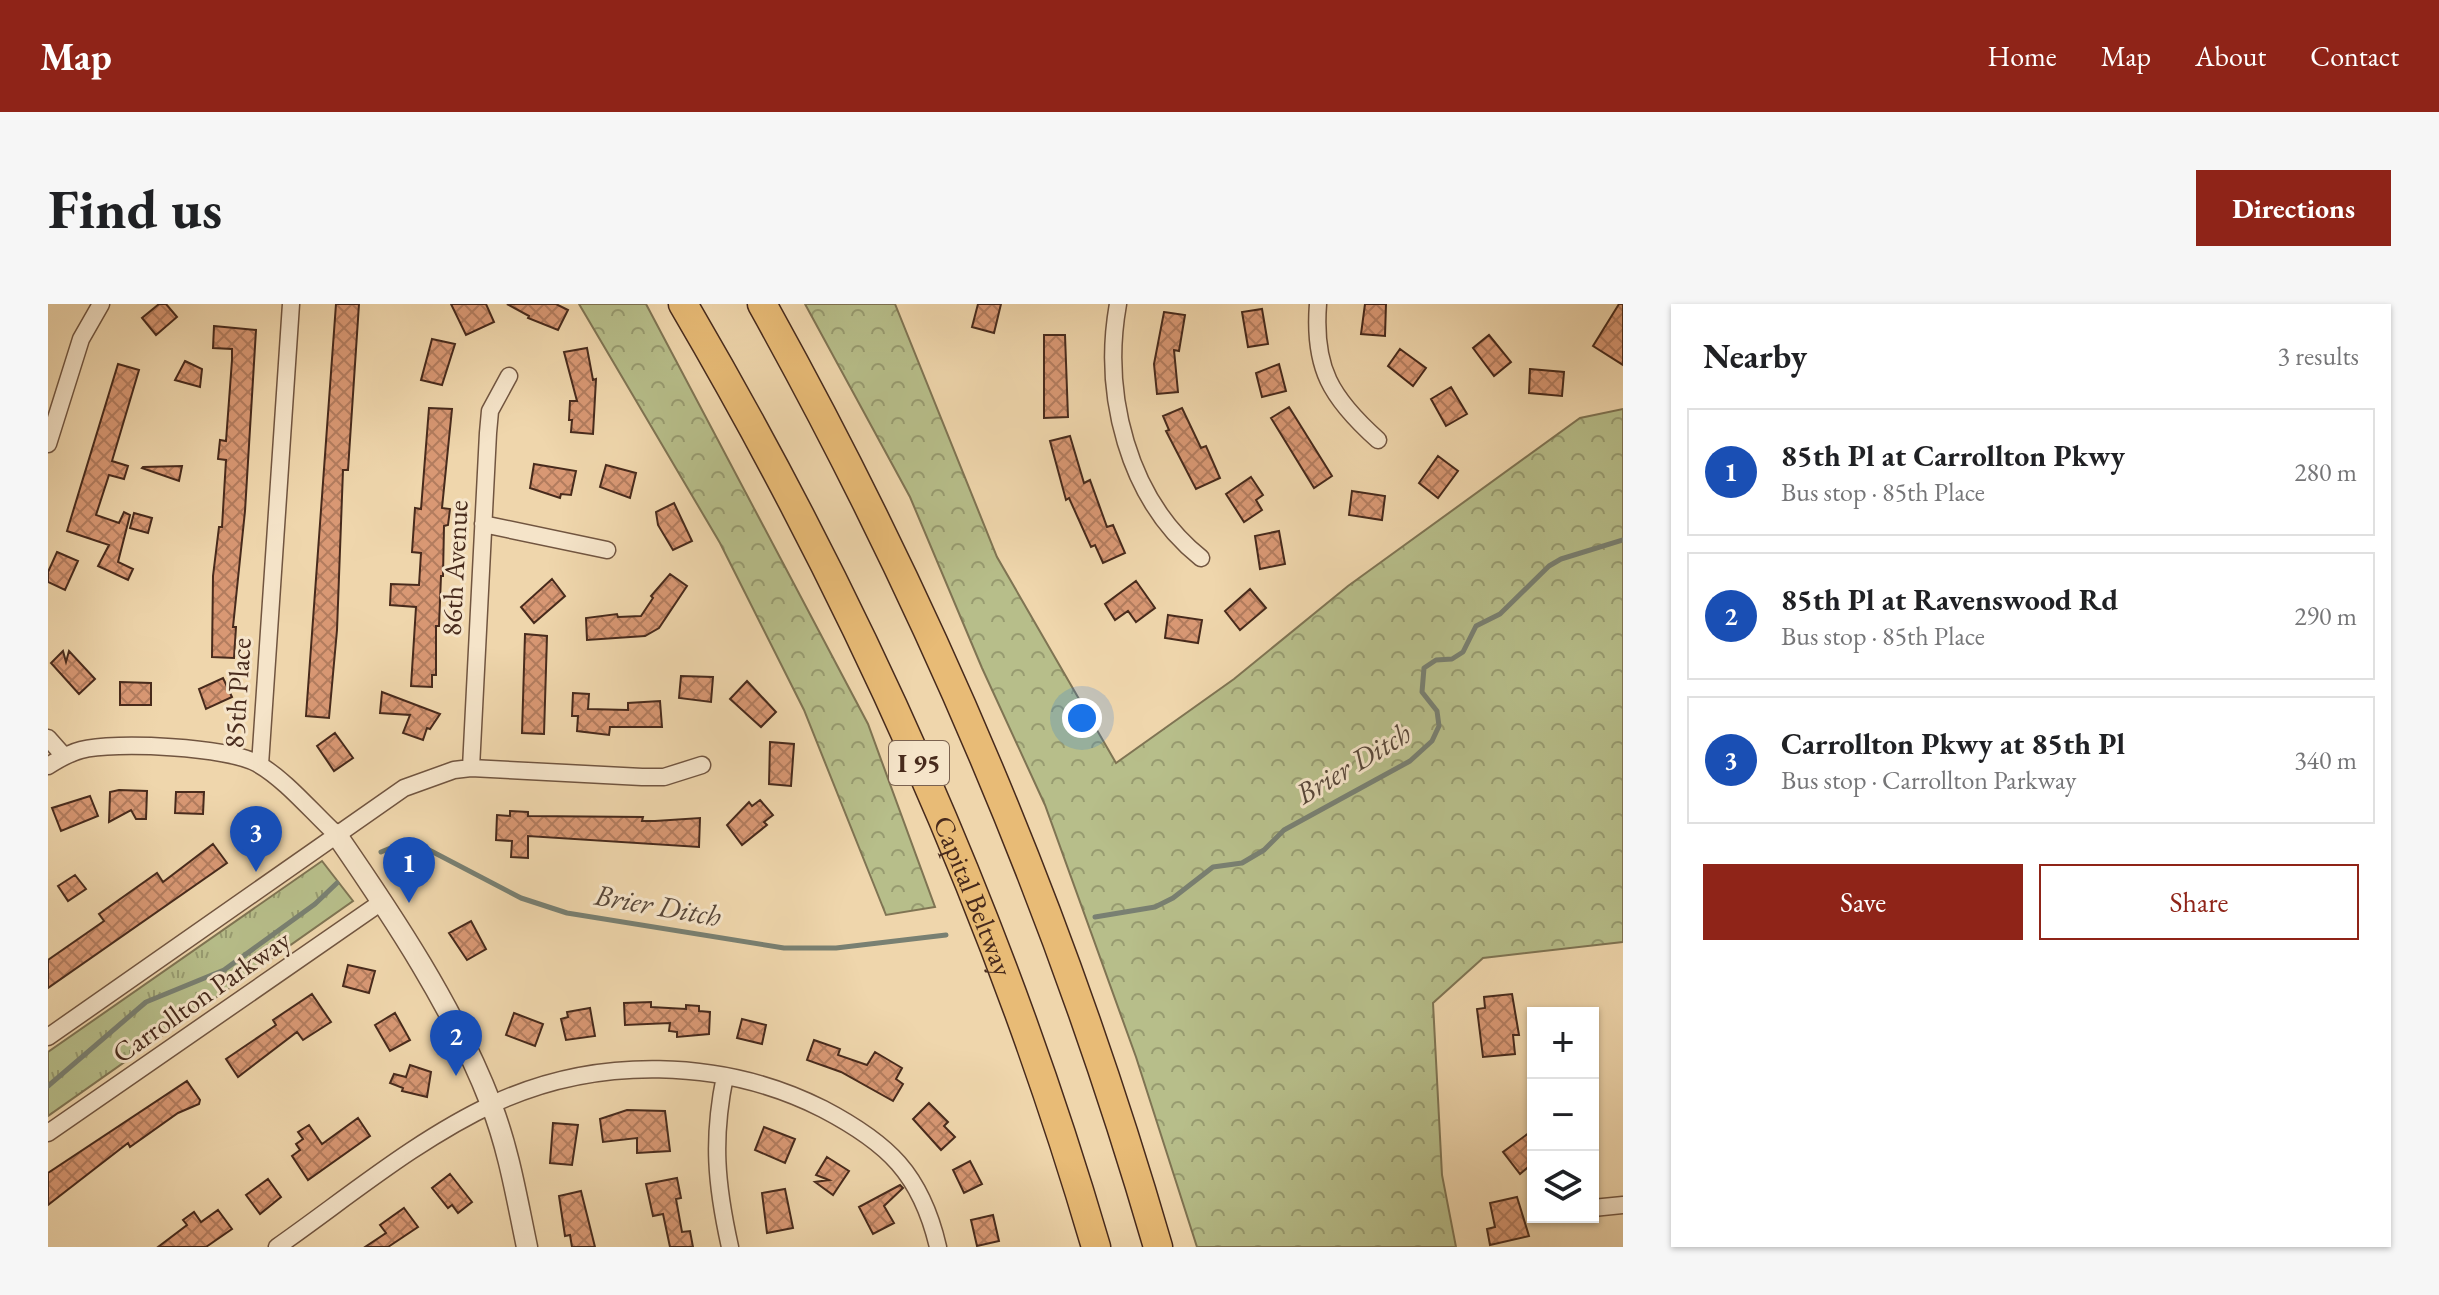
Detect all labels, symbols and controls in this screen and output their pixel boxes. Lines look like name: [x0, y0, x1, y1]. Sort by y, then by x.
text: Map: [40, 32, 112, 81]
text: Home: [1987, 38, 2057, 74]
text: Map: [2101, 38, 2151, 74]
text: About: [2195, 38, 2266, 74]
text: Contact: [2310, 38, 2399, 74]
button: Directions: [2196, 170, 2391, 246]
text: Find us: [48, 172, 222, 245]
text: Nearby: [1703, 334, 1807, 378]
text: 3 results: [2278, 339, 2359, 373]
text: 85th Pl at Carrollton Pkwy: [1781, 436, 2125, 475]
text: 1: [1724, 455, 1738, 489]
text: 280 m: [2294, 455, 2357, 489]
text: Bus stop · 85th Place: [1781, 475, 1985, 509]
street label: 86th Avenue: [432, 499, 476, 637]
text: 85th Pl at Ravenswood Rd: [1781, 580, 2118, 619]
text: 2: [1724, 599, 1738, 633]
text: 290 m: [2294, 599, 2357, 633]
text: Bus stop · 85th Place: [1781, 619, 1985, 653]
street label: 85th Place: [215, 636, 259, 750]
your location: [1062, 698, 1102, 738]
water label: Brier Ditch: [1287, 713, 1418, 813]
text: Carrollton Pkwy at 85th Pl: [1781, 724, 2125, 763]
road number: I 95: [889, 741, 949, 785]
text: 3: [1724, 743, 1738, 777]
text: 340 m: [2294, 743, 2357, 777]
text: Bus stop · Carrollton Parkway: [1781, 763, 2076, 797]
pin: 3: [230, 806, 282, 872]
street label: Capital Beltway: [925, 810, 1022, 982]
pin: 1: [383, 837, 435, 903]
button: Save: [1703, 864, 2023, 940]
button: Share: [2039, 864, 2359, 940]
water label: Brier Ditch: [591, 875, 725, 935]
street label: Carrollton Parkway: [105, 921, 298, 1071]
map controls: [1527, 1007, 1599, 1223]
button: +: [1527, 1007, 1599, 1079]
pin: 2: [430, 1010, 482, 1076]
button: −: [1527, 1079, 1599, 1151]
button: layers: [1527, 1151, 1599, 1223]

